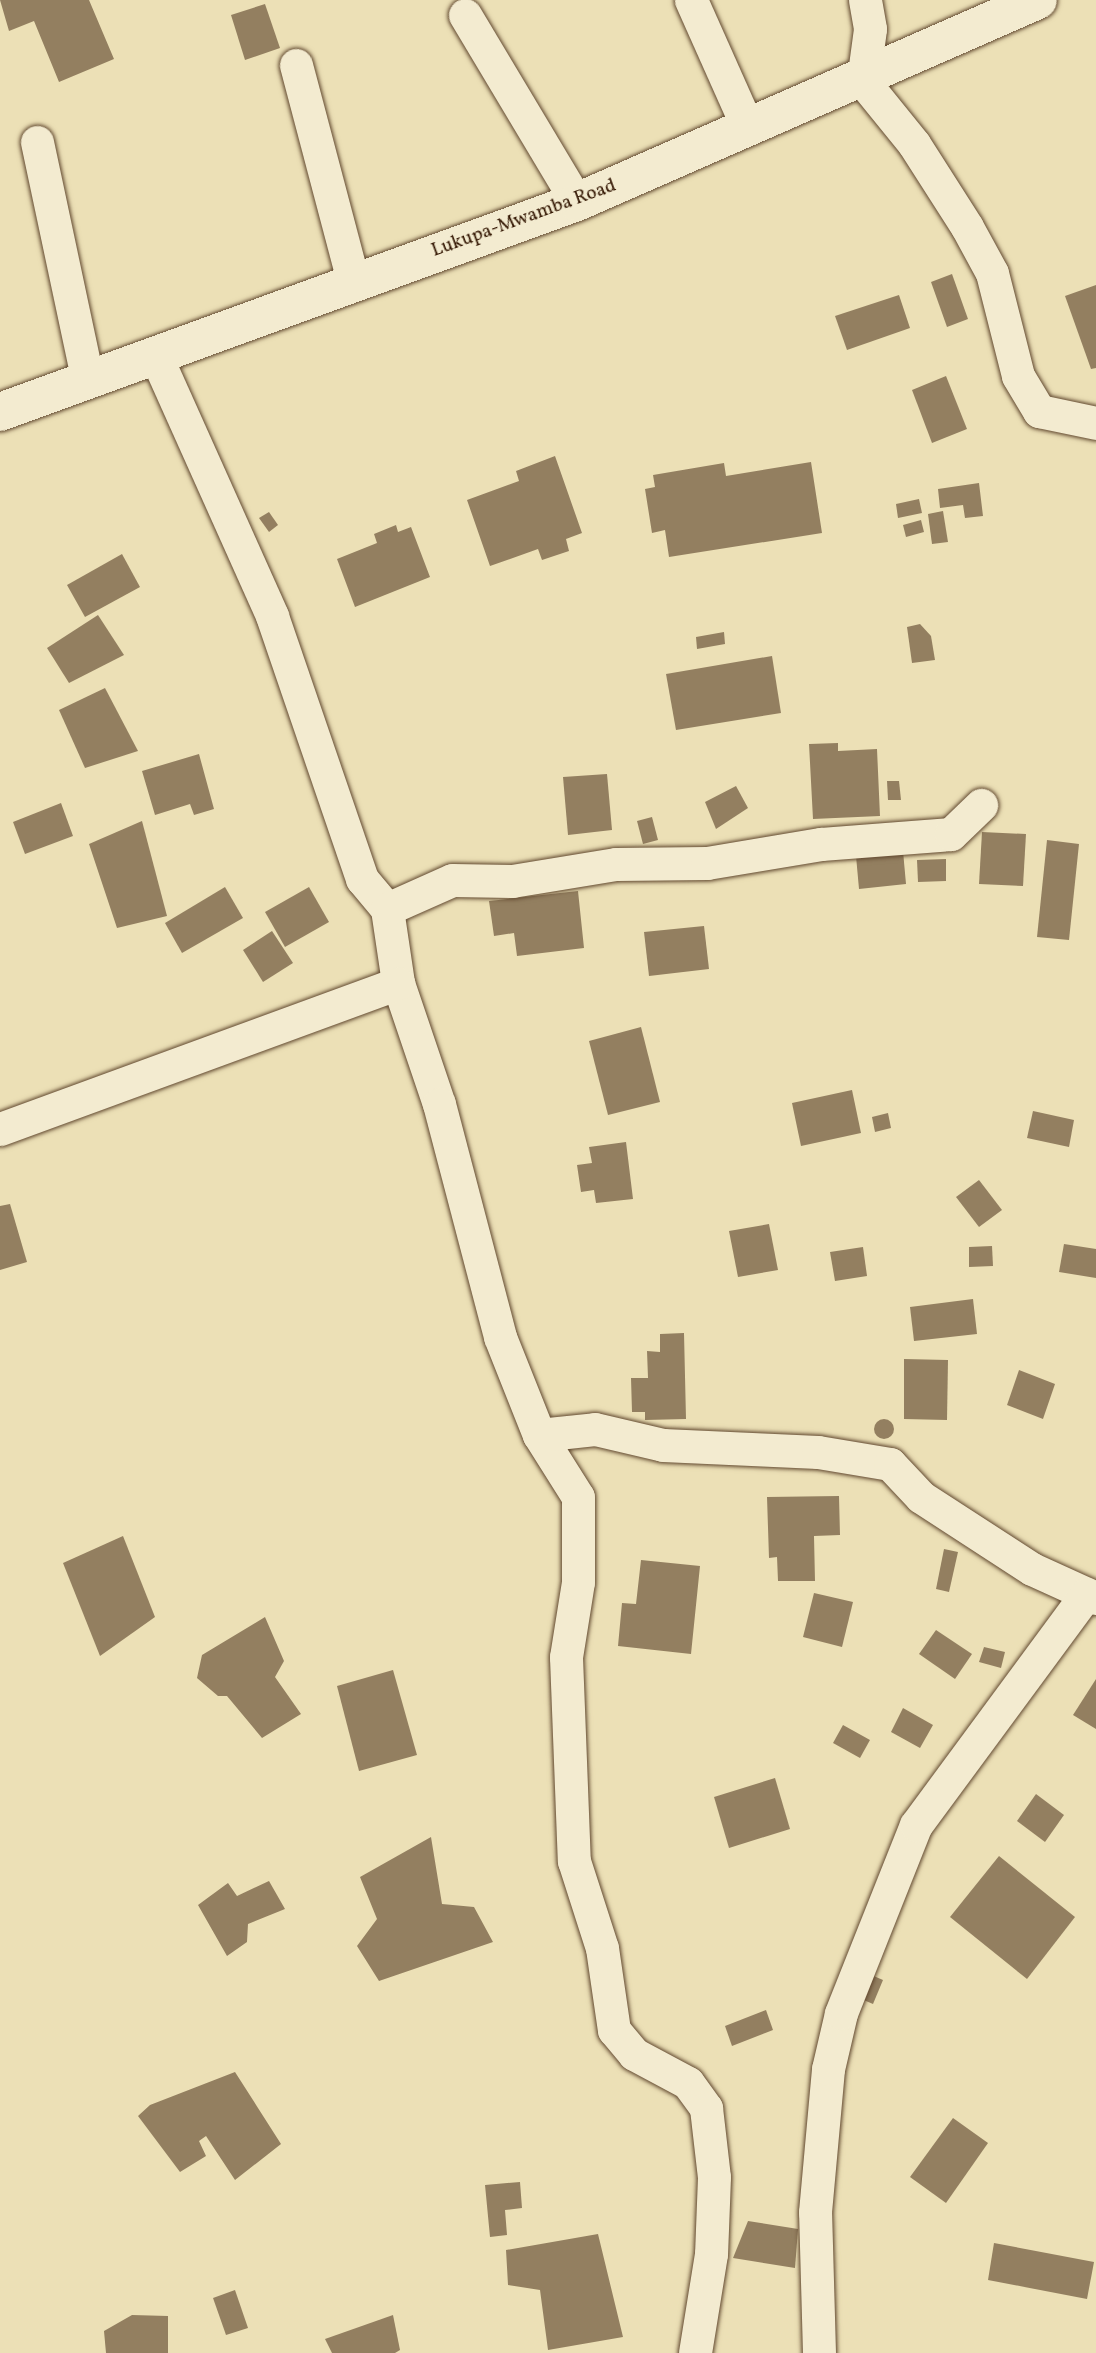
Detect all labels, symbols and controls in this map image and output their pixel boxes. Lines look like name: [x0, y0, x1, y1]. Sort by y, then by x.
street label: Lukupa-Mwamba Road: [429, 175, 619, 263]

